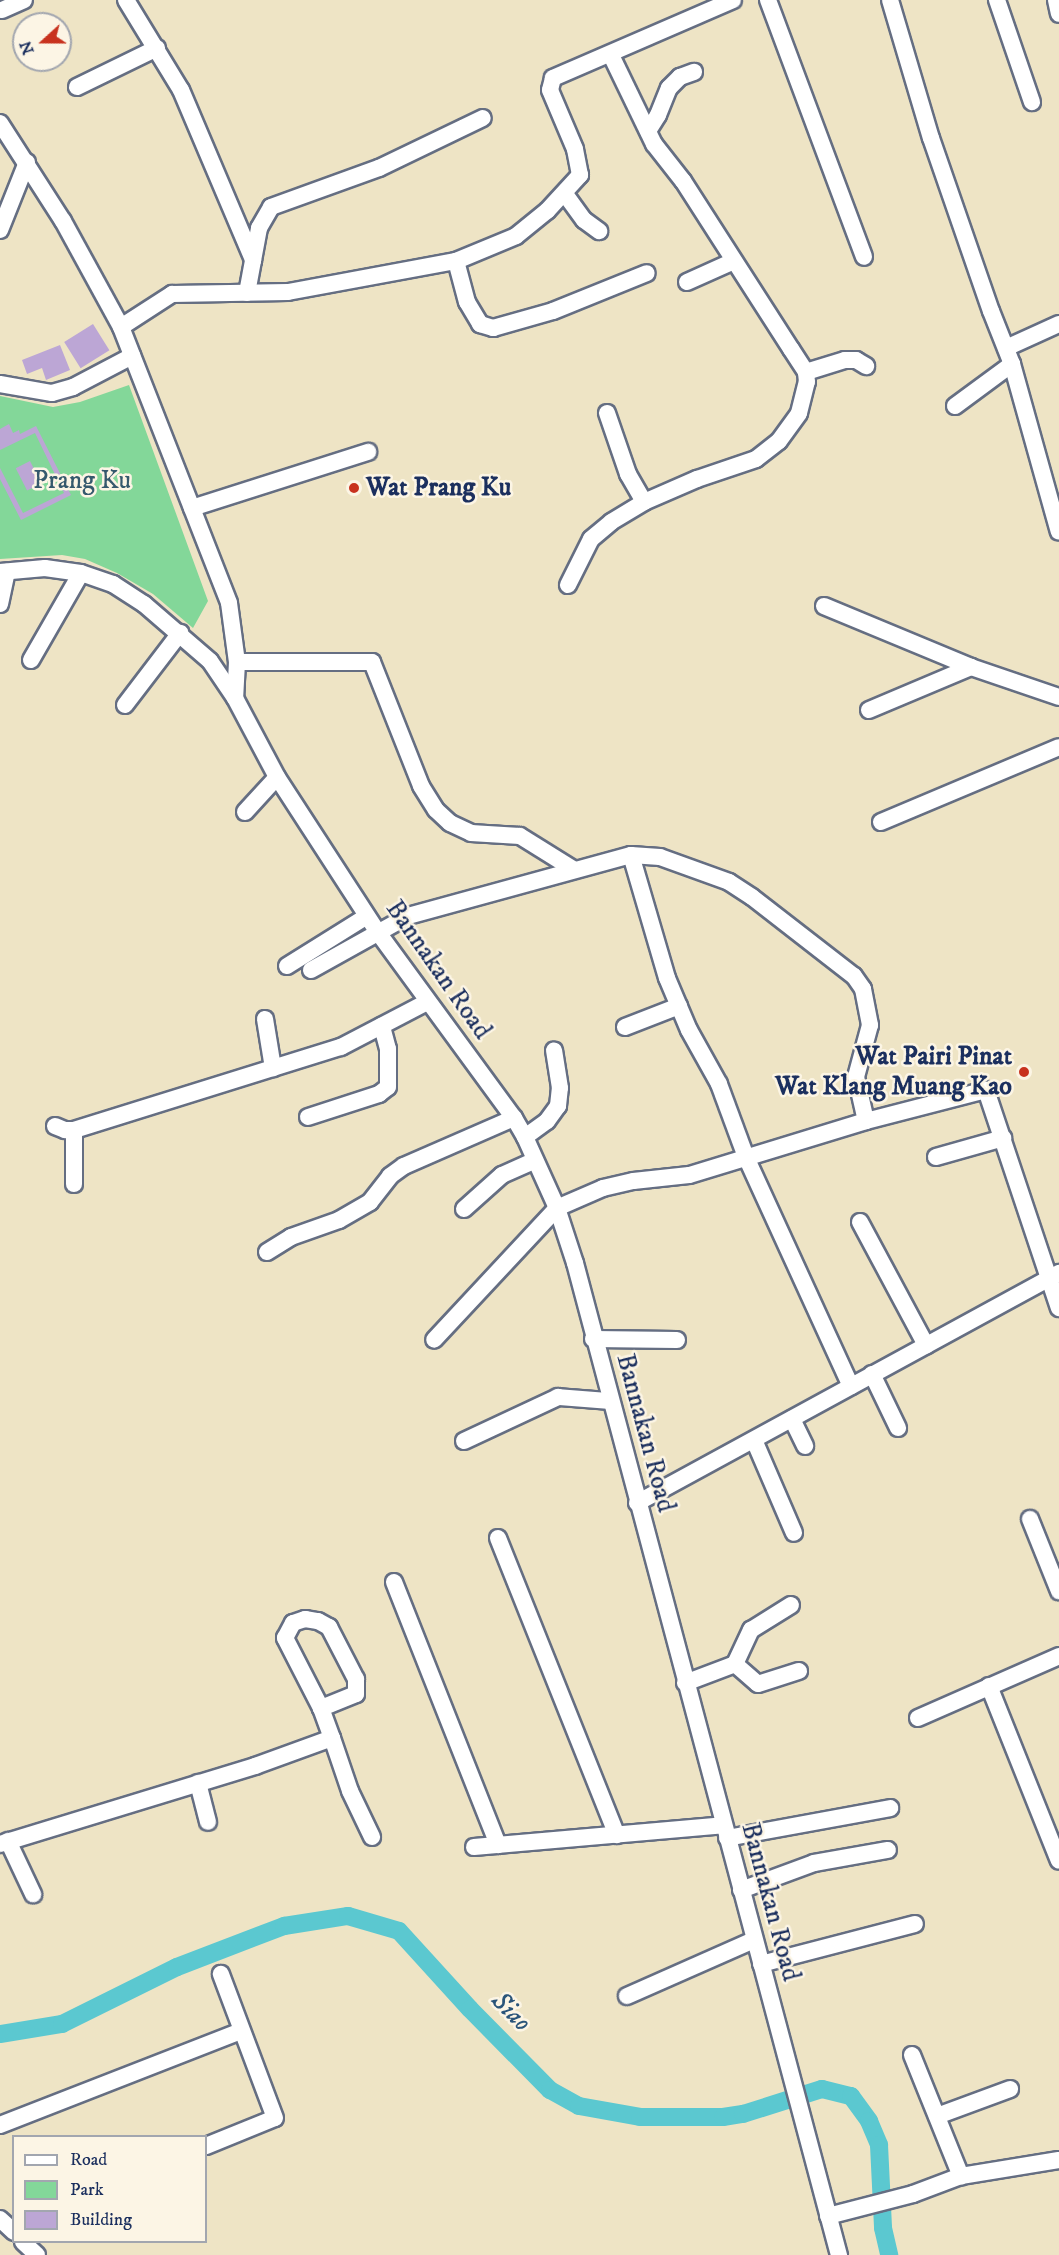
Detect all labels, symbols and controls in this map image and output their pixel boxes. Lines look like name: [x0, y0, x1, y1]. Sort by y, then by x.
north arrow: [12, 12, 72, 72]
text: N: [15, 38, 39, 57]
park label: Prang Ku: [33, 465, 131, 497]
place label: Wat Prang Ku: [366, 472, 511, 504]
marker: Wat Prang Ku: [347, 481, 361, 495]
street label: Bannakan Road: [379, 894, 497, 1046]
place label: Wat Pairi Pinat Wat Klang Muang Kao: [775, 1041, 1012, 1102]
marker: Wat Pairi Pinat Wat Klang Muang Kao: [1017, 1065, 1031, 1079]
street label: Bannakan Road: [609, 1350, 681, 1516]
street label: Bannakan Road: [734, 1819, 806, 1985]
water label: Siao: [484, 1985, 538, 2039]
legend: [12, 2135, 207, 2243]
text: Road: [70, 2149, 107, 2171]
text: Park: [70, 2179, 104, 2201]
text: Building: [70, 2209, 132, 2231]

